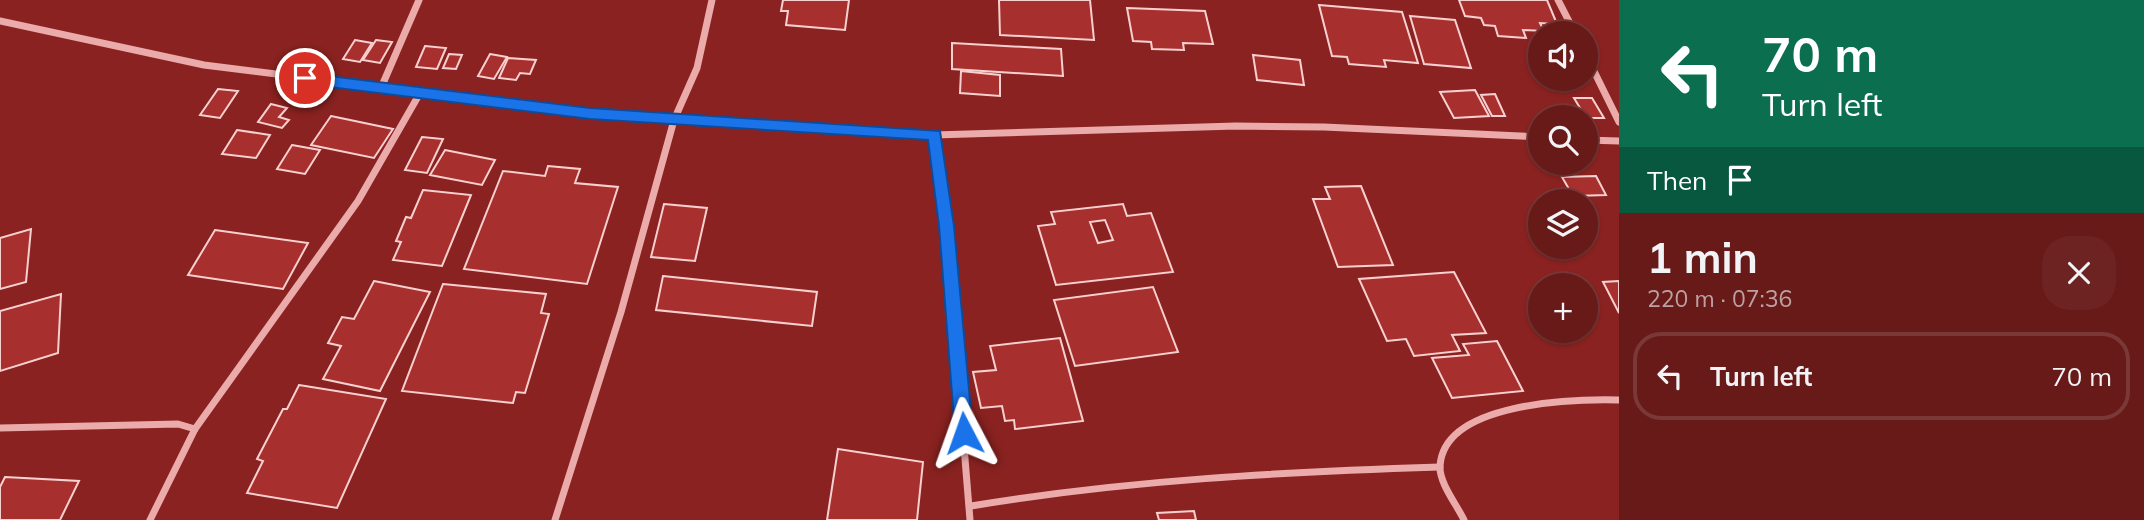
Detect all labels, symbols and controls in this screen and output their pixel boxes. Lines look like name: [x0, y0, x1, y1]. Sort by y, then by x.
map controls: [1528, 21, 1598, 343]
button: sound: [1528, 21, 1598, 91]
text: 70 m: [1762, 23, 1878, 84]
icon: left: [1647, 28, 1738, 119]
pin: [275, 48, 335, 108]
icon: arrive: [286, 59, 324, 97]
text: Turn left: [1762, 84, 1882, 124]
button: search: [1528, 105, 1598, 175]
icon: arrive: [1721, 161, 1759, 199]
text: Then: [1647, 164, 1707, 197]
button: layers: [1528, 189, 1598, 259]
text: 1 min: [1647, 231, 1758, 284]
button: close: [2042, 236, 2116, 310]
button: +: [1528, 273, 1598, 343]
text: 220 m · 07:36: [1647, 284, 1792, 313]
icon: left: [1651, 357, 1689, 395]
text: Turn left: [1710, 360, 1812, 393]
text: 70 m: [2051, 360, 2112, 393]
position arrow: [927, 396, 1001, 470]

